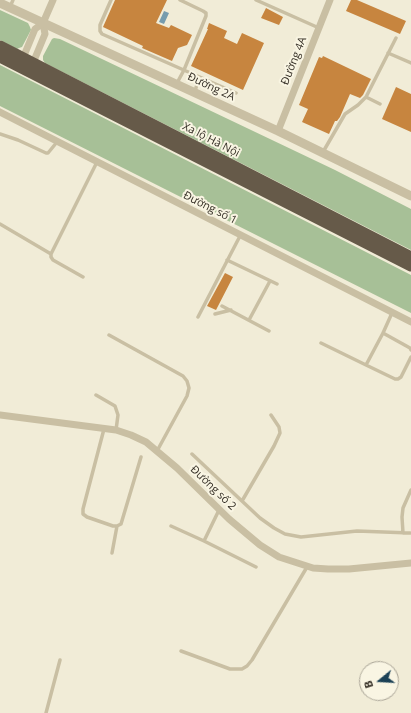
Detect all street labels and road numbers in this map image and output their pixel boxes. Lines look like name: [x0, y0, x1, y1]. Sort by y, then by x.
street label: Đường 4A: [278, 35, 310, 87]
street label: Đường 2A: [185, 70, 237, 104]
street label: Xa lộ Hà Nội: [180, 120, 242, 160]
street label: Đường số 1: [181, 189, 239, 227]
street label: Đường số 2: [187, 463, 239, 513]

